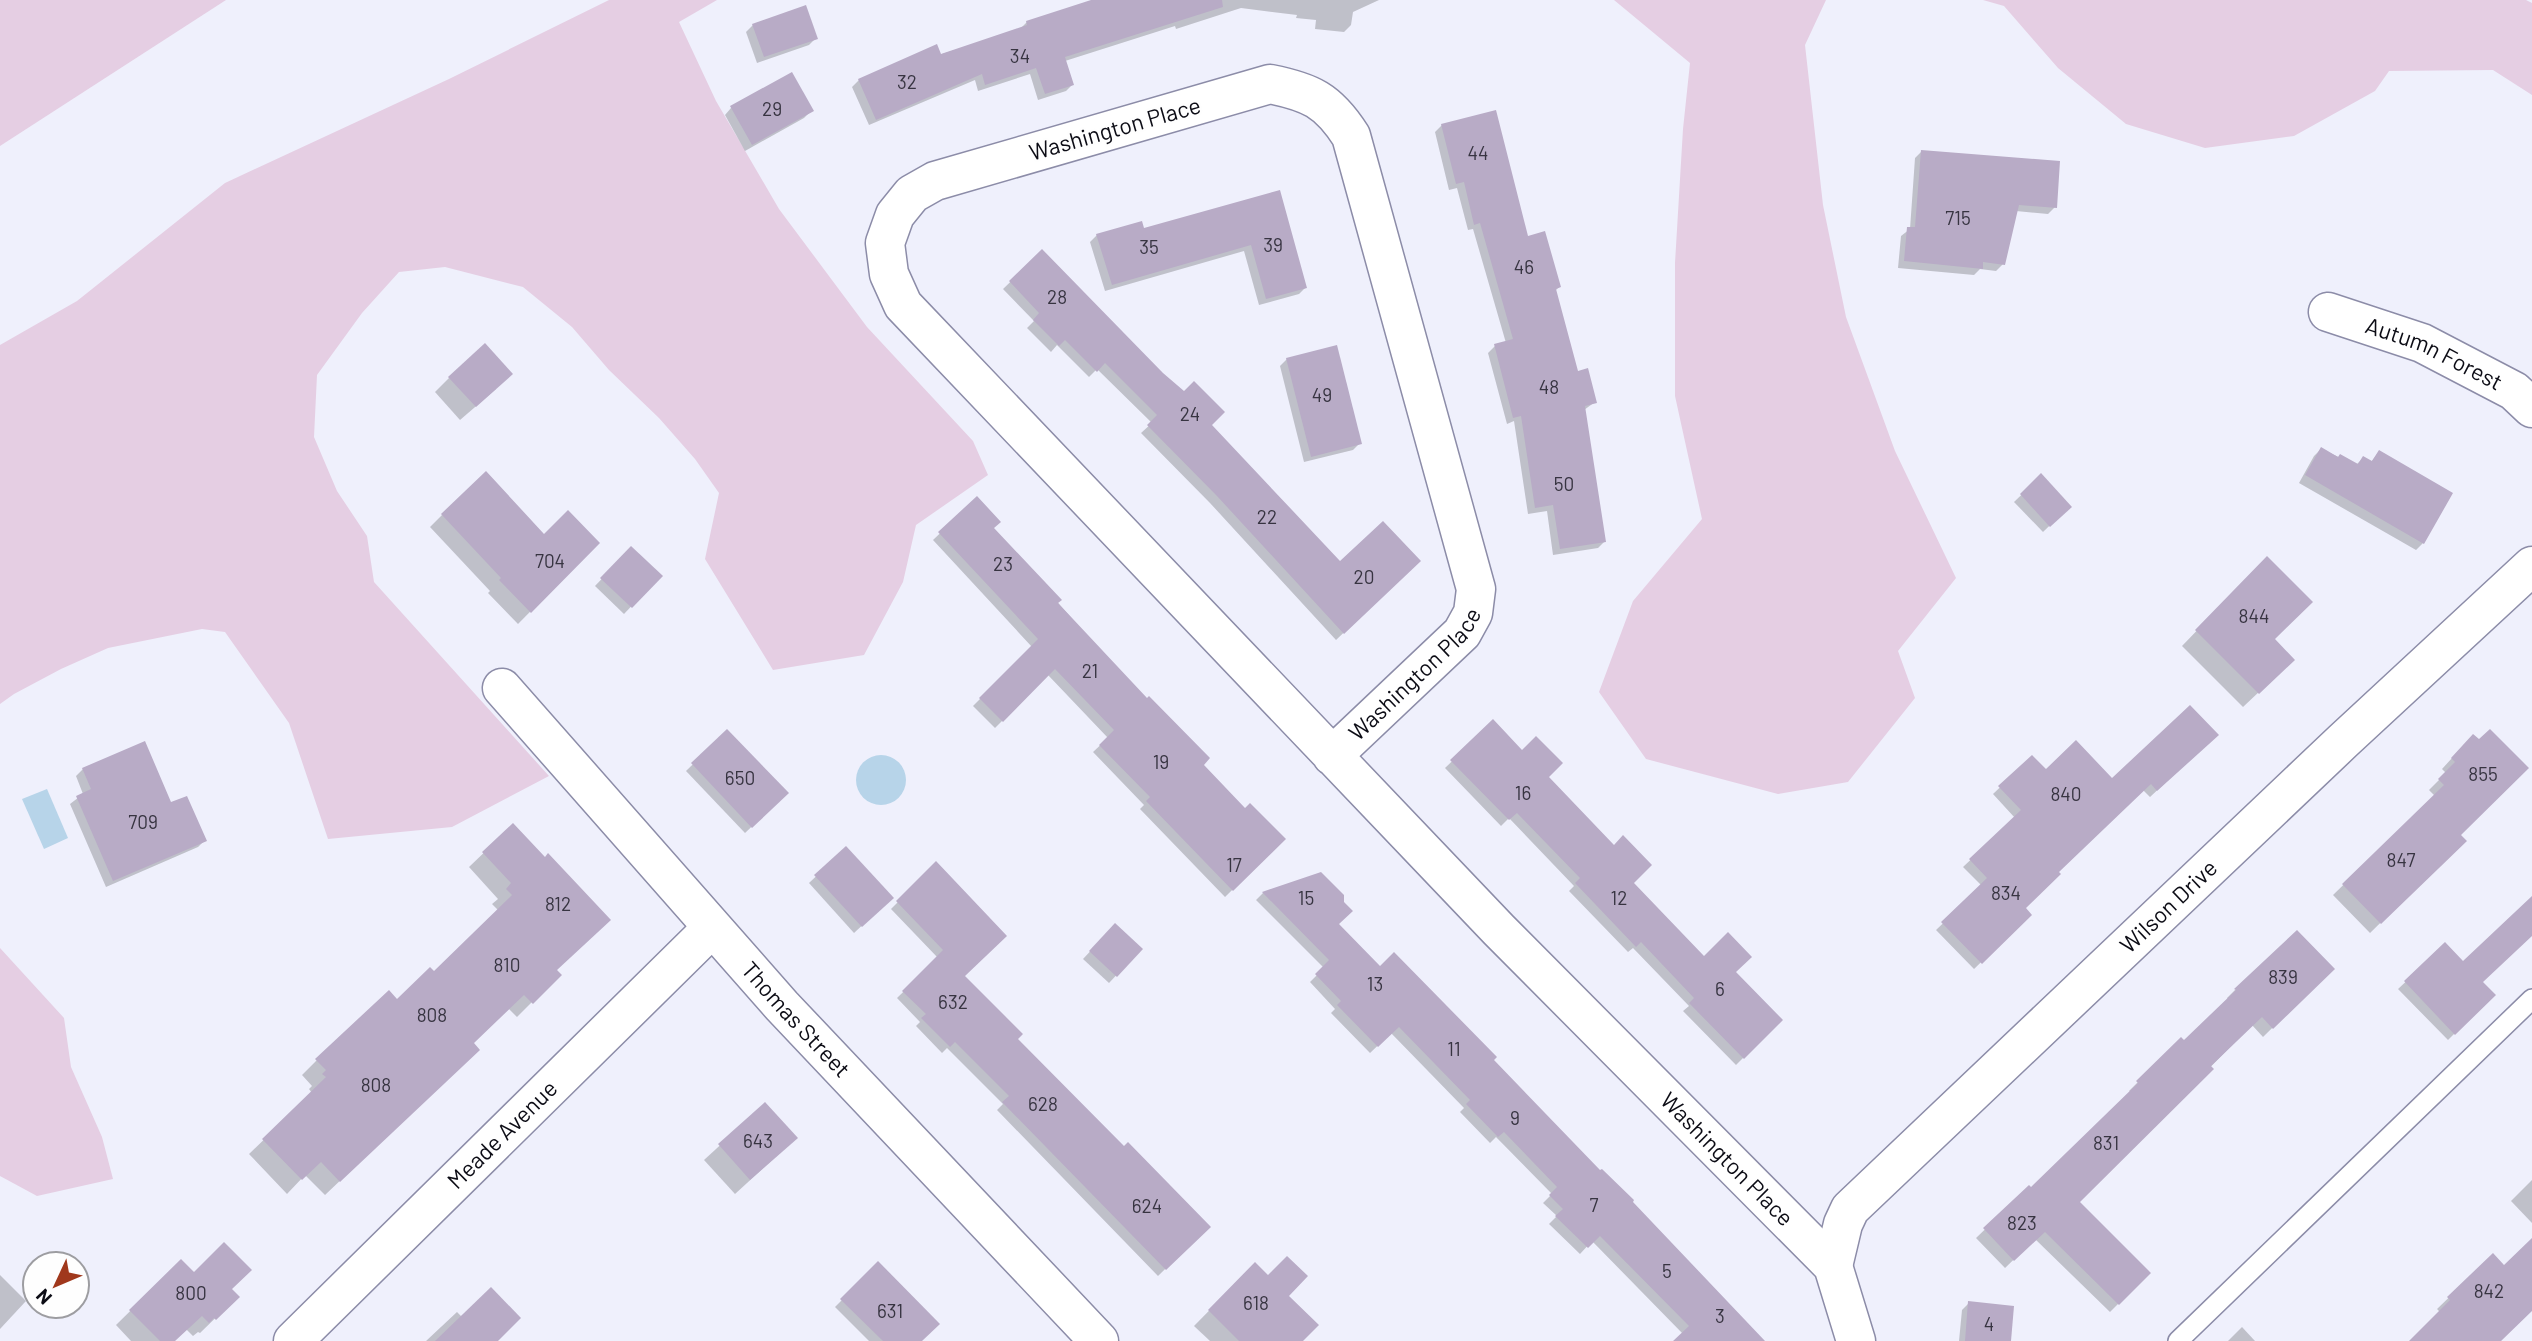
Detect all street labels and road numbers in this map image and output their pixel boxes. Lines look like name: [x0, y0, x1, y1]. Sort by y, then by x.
street label: Washington Place: [1026, 90, 1204, 166]
street label: Autumn Forest: [2362, 310, 2508, 396]
street label: Washington Place: [1342, 602, 1486, 746]
street label: Wilson Drive: [2114, 853, 2222, 958]
street label: Thomas Street: [736, 955, 857, 1082]
street label: Meade Avenue: [441, 1074, 562, 1194]
street label: Washington Place: [1655, 1086, 1800, 1231]

